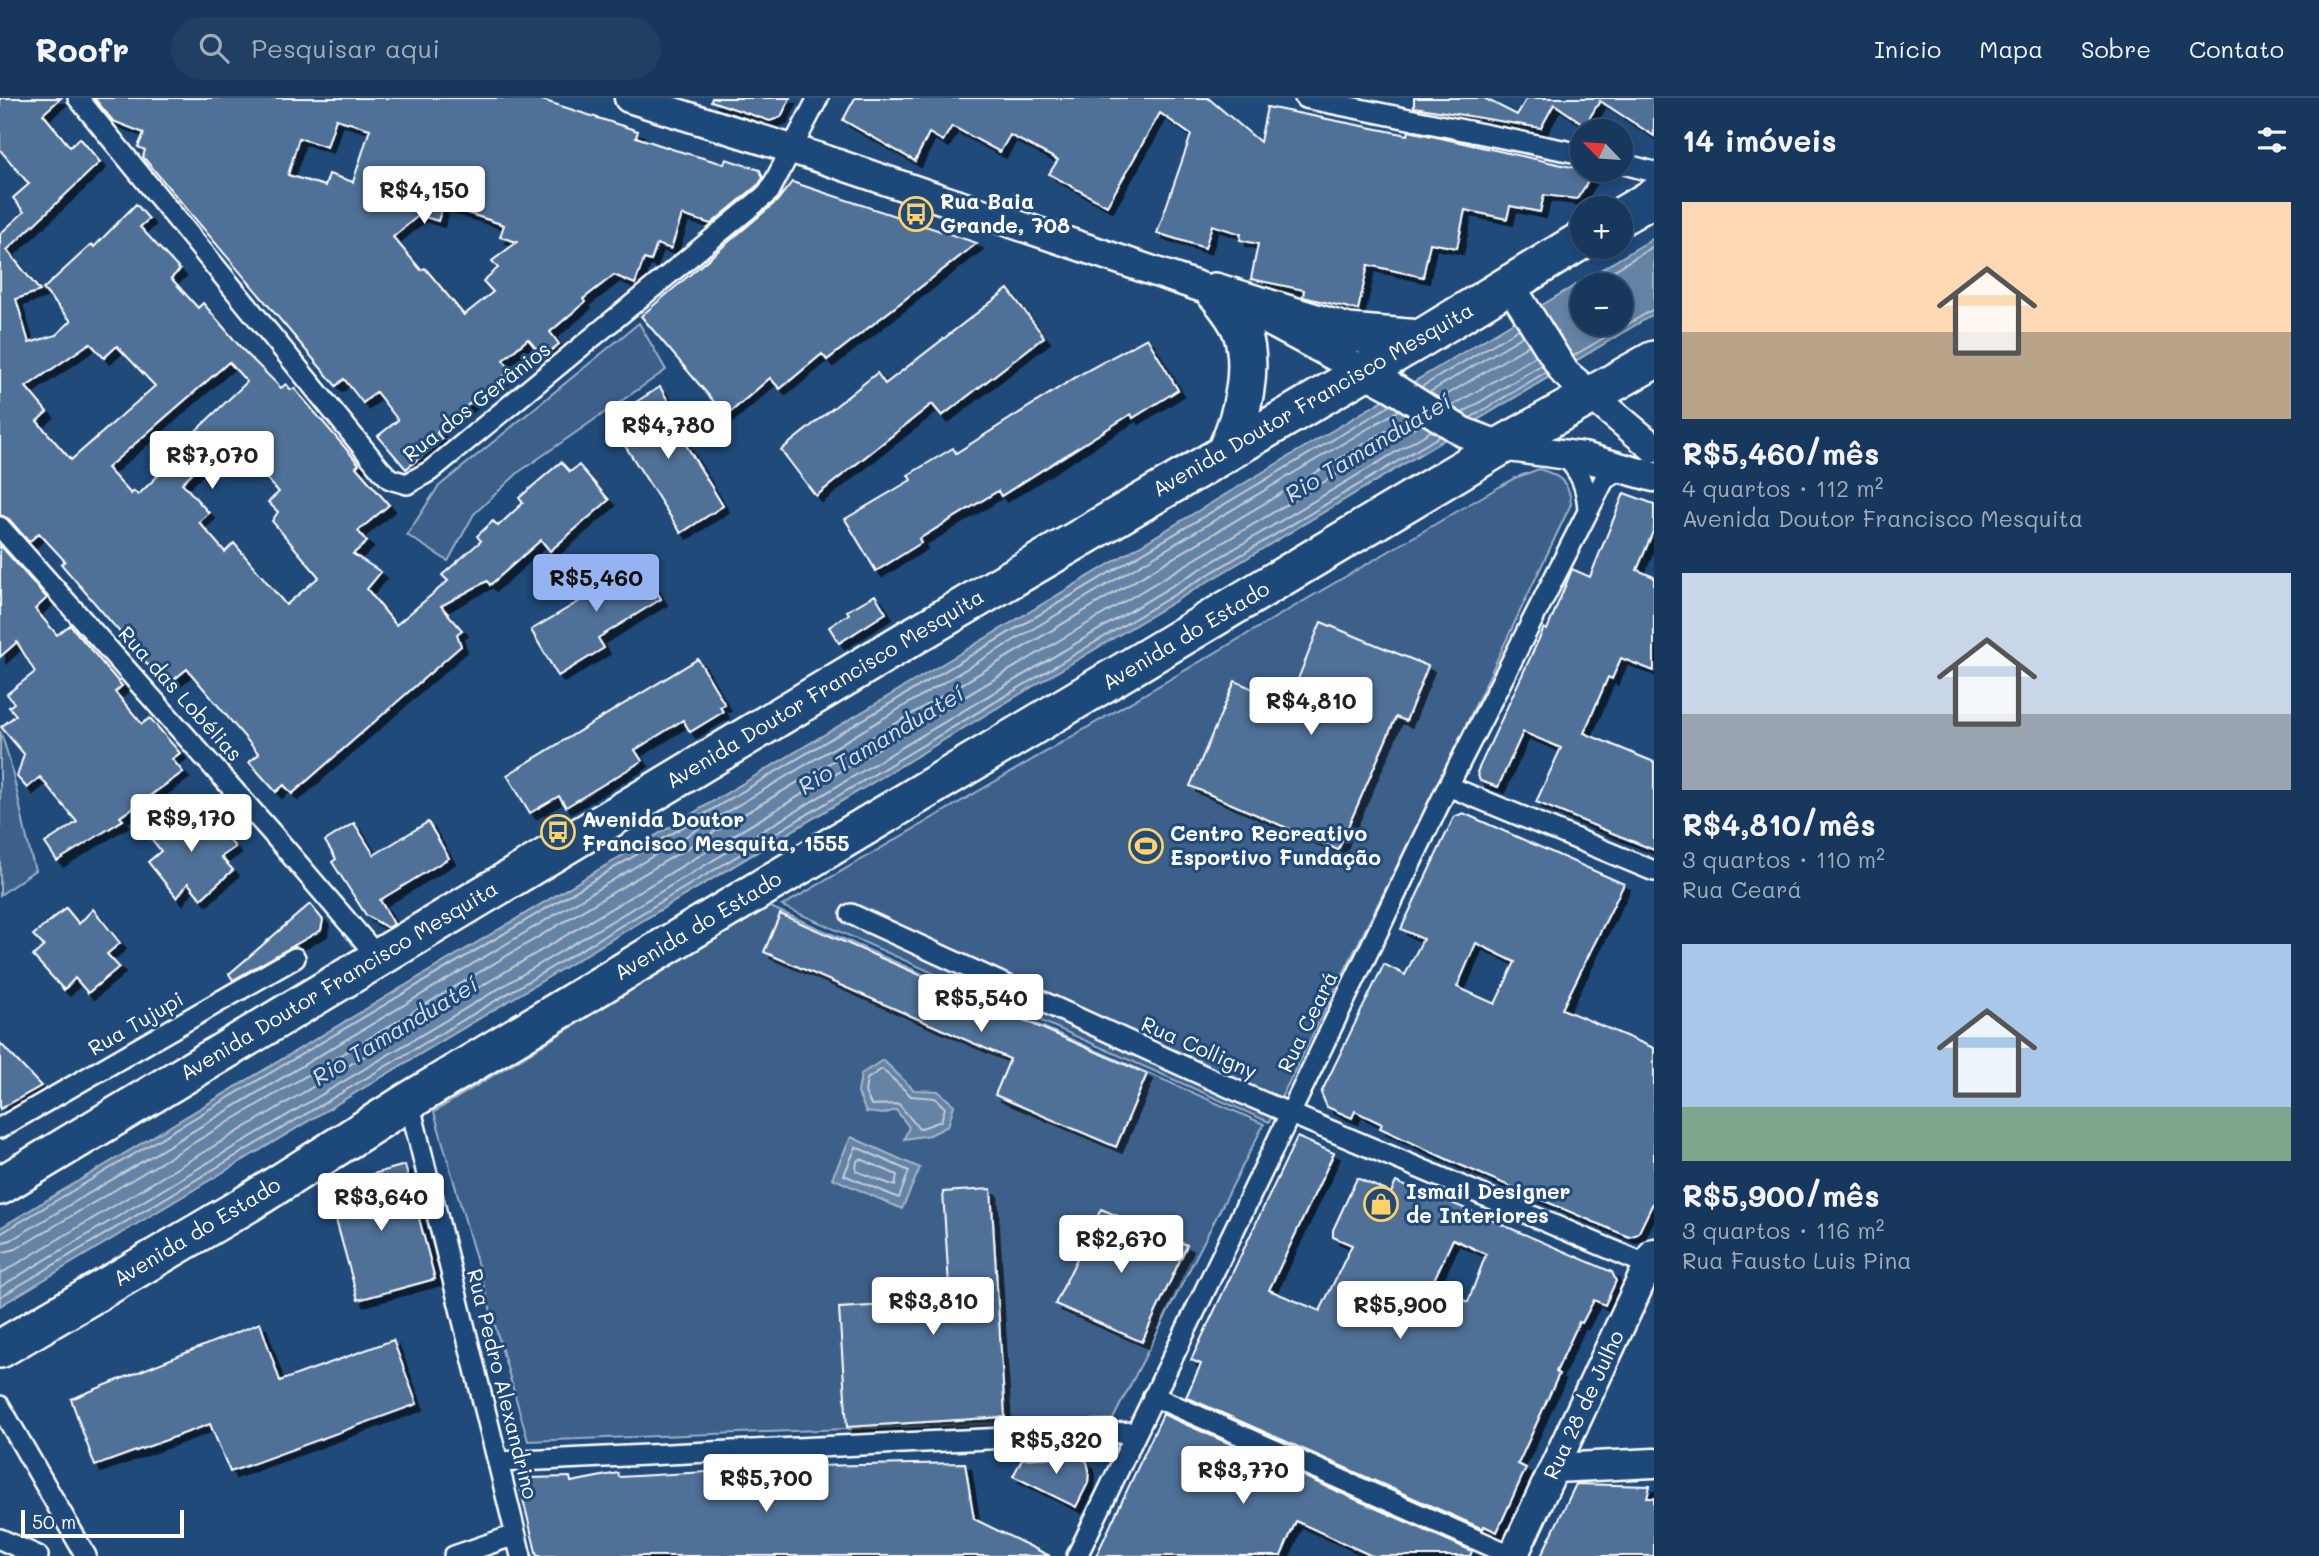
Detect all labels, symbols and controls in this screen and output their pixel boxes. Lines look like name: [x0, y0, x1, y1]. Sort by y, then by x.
search box: [171, 17, 661, 80]
text: Roofr: [35, 27, 129, 70]
icon: search: [195, 29, 233, 67]
text: Pesquisar aqui: [251, 31, 440, 65]
text: Início: [1874, 33, 1941, 64]
text: Mapa: [1979, 33, 2043, 64]
text: Sobre: [2081, 33, 2151, 64]
text: Contato: [2189, 33, 2284, 64]
north arrow: [1570, 119, 1633, 182]
map controls: [1570, 119, 1633, 336]
text: 14 imóveis: [1682, 120, 1837, 160]
icon: filters: [2253, 121, 2291, 159]
pin: R$4,150: [359, 166, 489, 226]
text: R$4,150: [379, 174, 469, 204]
place label: Rua Baia Grande, 708: [940, 187, 1070, 238]
bus stop icon: Rua Baia Grande, 708: [897, 195, 935, 233]
button: +: [1570, 196, 1633, 259]
icon: home: [1924, 248, 2050, 374]
button: −: [1570, 273, 1633, 336]
street label: Avenida Doutor Francisco Mesquita: [1147, 295, 1478, 502]
street label: Rua dos Gerânios: [397, 335, 555, 467]
water label: Rio Tamanduateí: [1279, 385, 1457, 509]
pin: R$4,780: [603, 402, 733, 461]
text: R$4,780: [621, 409, 715, 439]
pin: R$7,070: [147, 432, 277, 491]
text: R$5,460/mês: [1682, 433, 1879, 473]
text: R$7,070: [166, 439, 258, 469]
text: 4 quartos · 112 m²: [1682, 473, 1884, 503]
text: Avenida Doutor Francisco Mesquita: [1682, 503, 2083, 533]
pin: R$5,460: [531, 554, 661, 614]
text: R$5,460: [549, 562, 643, 592]
street label: Avenida do Estado: [1097, 574, 1274, 695]
street label: Avenida Doutor Francisco Mesquita: [660, 582, 988, 794]
icon: home: [1924, 619, 2050, 745]
street label: Rua das Lobélias: [113, 620, 249, 766]
water label: Rio Tamanduateí: [792, 677, 970, 801]
pin: R$4,810: [1246, 678, 1376, 737]
text: R$4,810: [1265, 685, 1357, 715]
pin: R$9,170: [126, 794, 256, 854]
text: R$9,170: [147, 802, 235, 832]
text: R$4,810/mês: [1682, 804, 1876, 844]
place label: Avenida Doutor Francisco Mesquita, 1555: [582, 805, 850, 856]
bus stop icon: Avenida Doutor Francisco Mesquita, 1555: [539, 813, 577, 851]
place label: Centro Recreativo Esportivo Fundação: [1170, 819, 1381, 870]
sports icon: Centro Recreativo Esportivo Fundação: [1127, 827, 1165, 865]
text: 3 quartos · 110 m²: [1682, 844, 1885, 874]
street label: Avenida do Estado: [609, 864, 786, 985]
street label: Avenida Doutor Francisco Mesquita: [174, 874, 502, 1086]
text: Rua Ceará: [1682, 874, 1802, 904]
street label: Rua Ceará: [1271, 966, 1343, 1076]
water label: Rio Tamanduateí: [306, 968, 484, 1092]
pin: R$5,540: [916, 974, 1046, 1034]
text: R$5,540: [934, 982, 1028, 1012]
street label: Rua Tujupi: [83, 985, 188, 1061]
icon: home: [1924, 990, 2050, 1116]
street label: Rua Colligny: [1138, 1009, 1262, 1084]
street label: Avenida do Estado: [108, 1170, 285, 1291]
pin: R$3,640: [316, 1174, 446, 1233]
text: R$5,900/mês: [1682, 1175, 1880, 1215]
place label: Ismail Designer de Interiores: [1406, 1177, 1571, 1228]
text: R$3,640: [334, 1181, 428, 1211]
shop icon: Ismail Designer de Interiores: [1362, 1185, 1400, 1223]
text: 3 quartos · 116 m²: [1682, 1215, 1885, 1245]
pin: R$2,670: [1056, 1216, 1186, 1275]
text: R$2,670: [1075, 1223, 1167, 1253]
text: Rua Fausto Luis Pina: [1682, 1245, 1912, 1275]
street label: Rua Pedro Alexandrino: [462, 1266, 545, 1501]
pin: R$3,810: [868, 1278, 998, 1337]
pin: R$5,900: [1335, 1282, 1465, 1341]
text: R$3,810: [888, 1285, 978, 1315]
text: R$5,900: [1353, 1289, 1447, 1319]
street label: Rua 28 de Julho: [1536, 1325, 1629, 1483]
pin: R$5,320: [991, 1416, 1121, 1476]
text: R$5,320: [1010, 1424, 1102, 1454]
pin: R$3,770: [1178, 1446, 1308, 1506]
pin: R$5,700: [701, 1454, 831, 1514]
text: R$3,770: [1197, 1454, 1289, 1484]
text: R$5,700: [719, 1462, 813, 1492]
scale bar: [21, 1507, 184, 1539]
text: 50 m: [32, 1509, 76, 1534]

